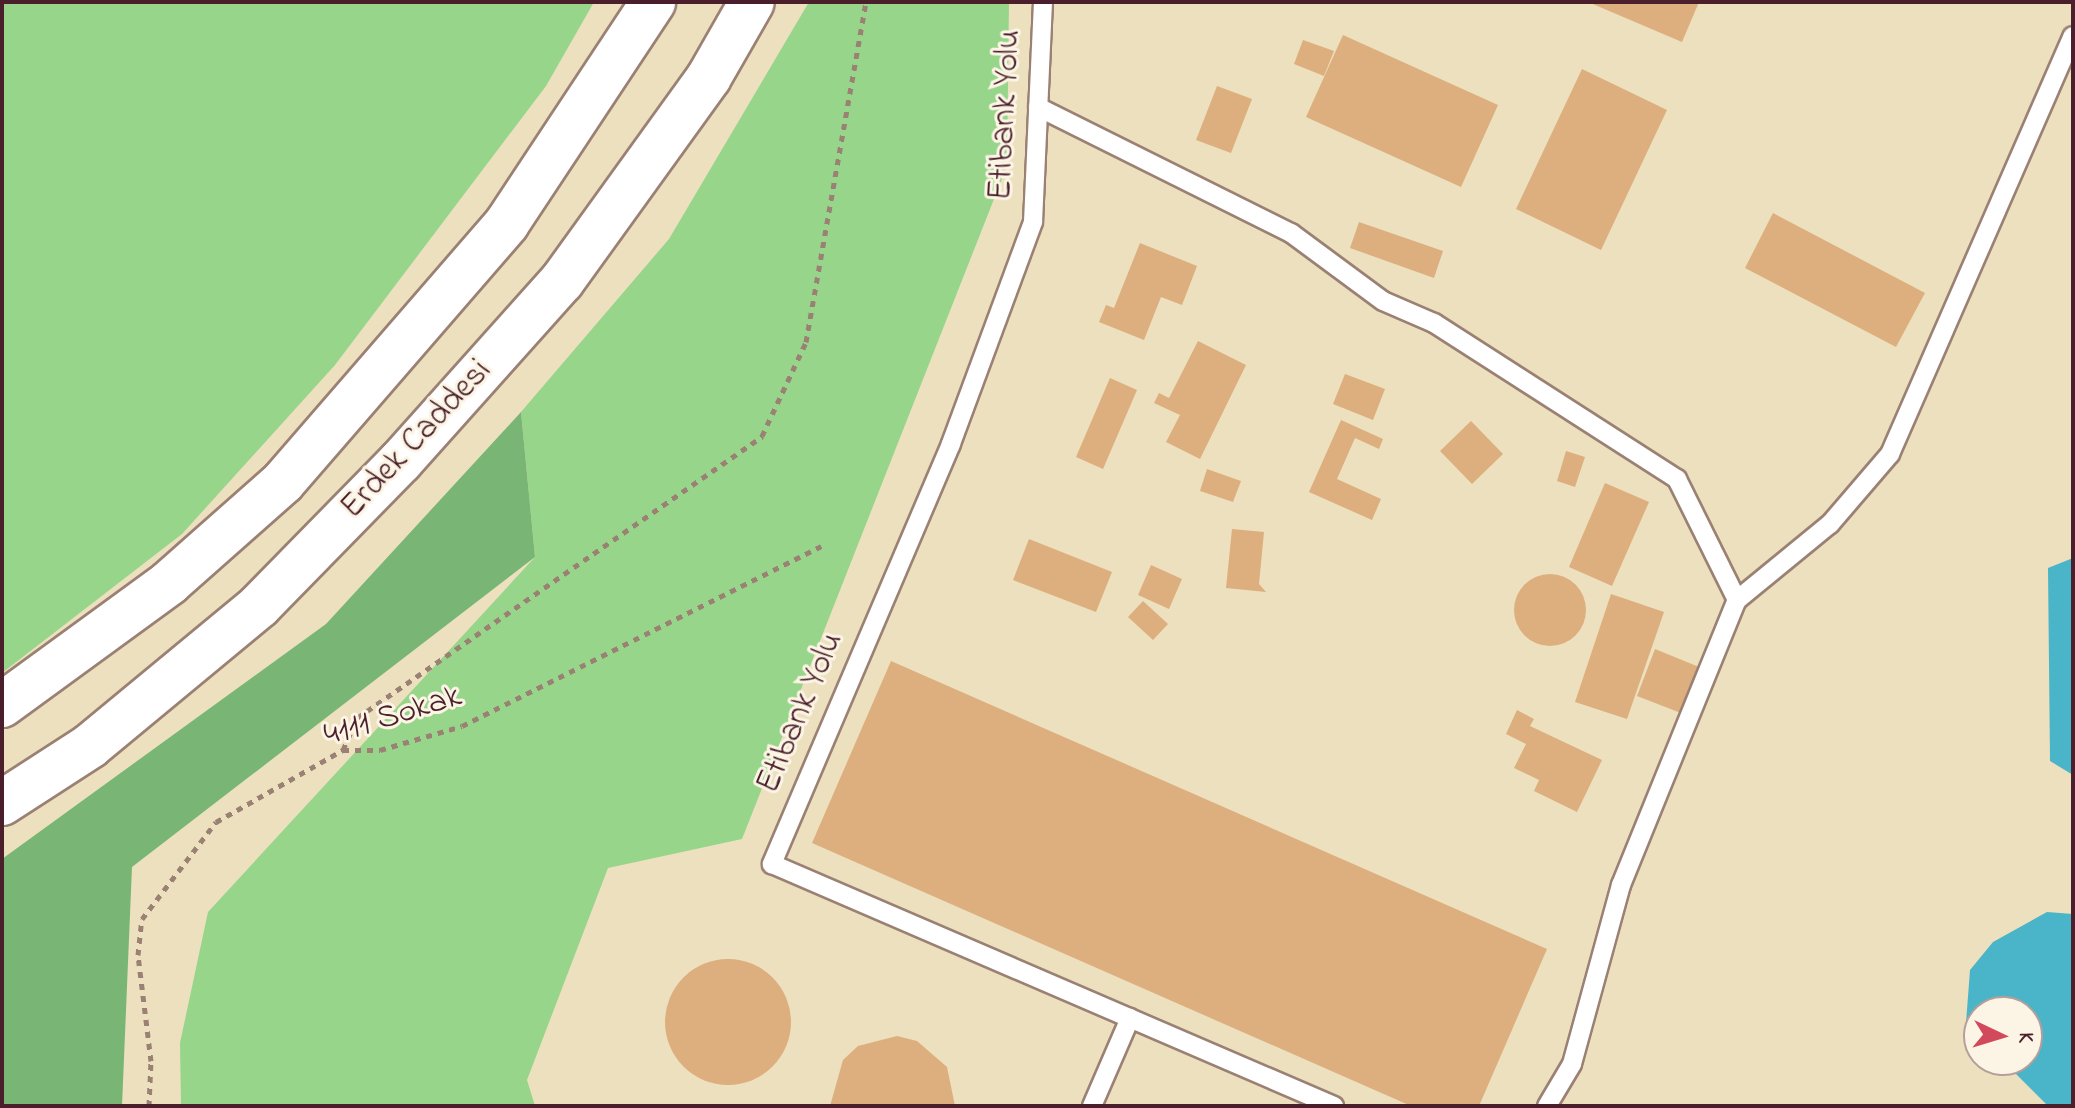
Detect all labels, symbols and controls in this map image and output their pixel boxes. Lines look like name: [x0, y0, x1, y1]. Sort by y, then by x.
street label: Etibank Yolu: [981, 29, 1031, 201]
street label: Erdek Caddesi: [333, 352, 501, 528]
street label: Etibank Yolu: [749, 626, 853, 800]
street label: 4111 Sokak: [319, 677, 467, 757]
north arrow: [1963, 996, 2043, 1076]
text: K: [2009, 1031, 2041, 1044]

